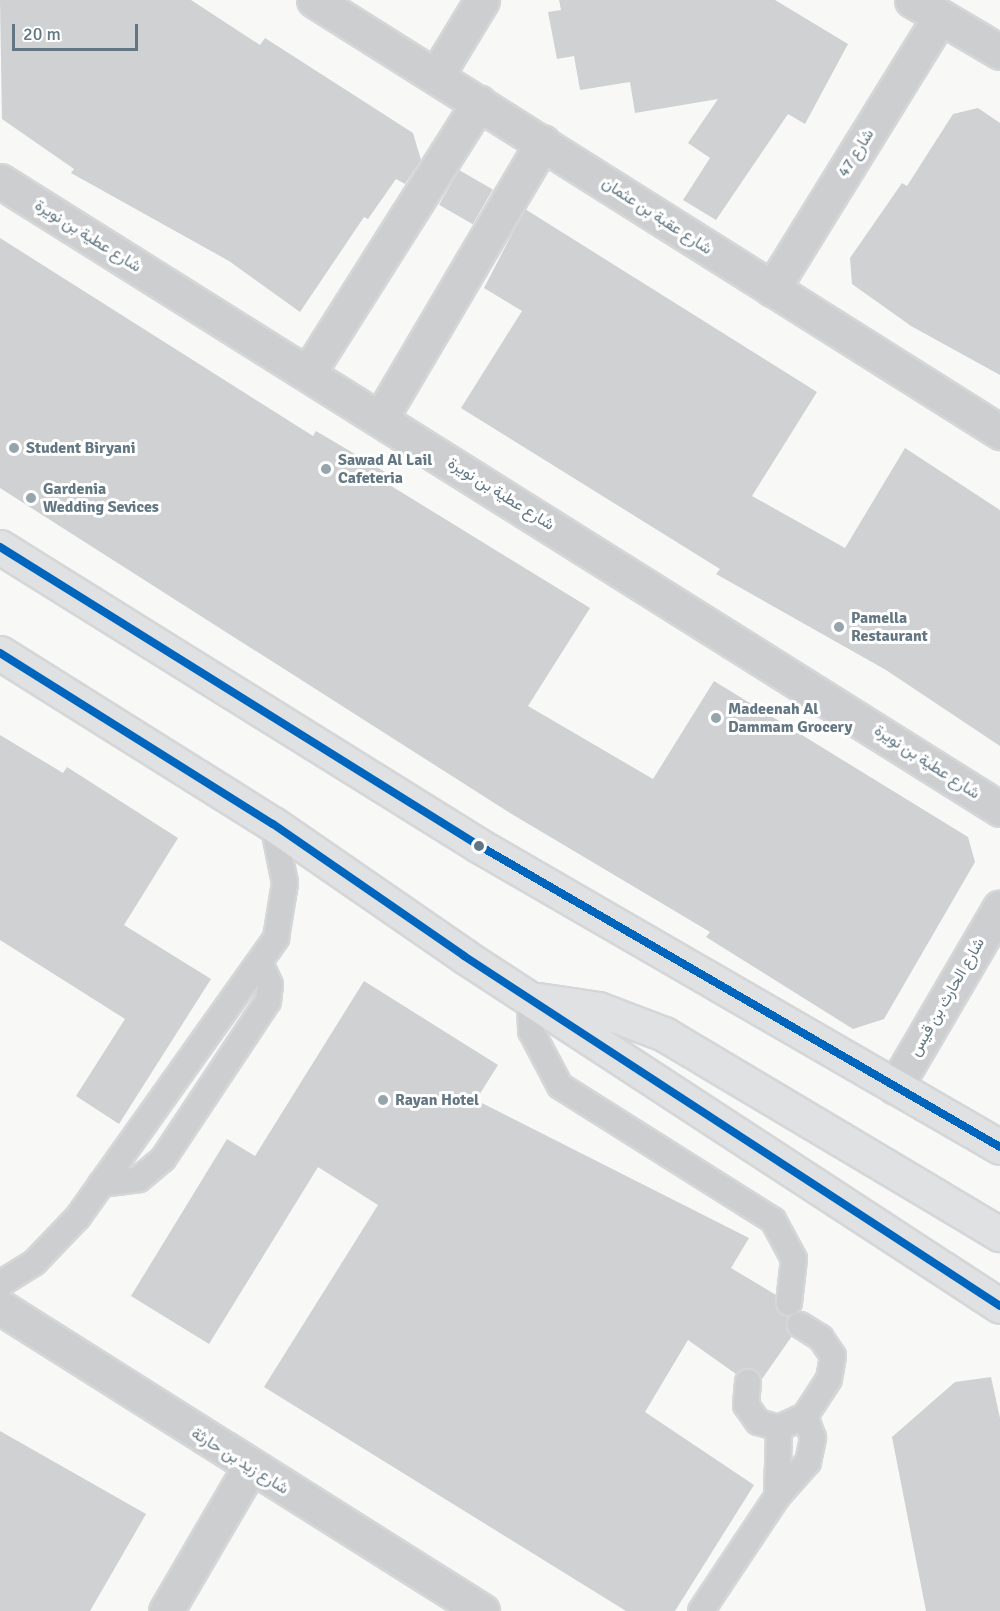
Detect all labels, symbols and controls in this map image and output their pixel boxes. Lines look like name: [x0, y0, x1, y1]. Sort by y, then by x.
scale bar: [15, 12, 141, 50]
text: 20 m: [23, 23, 61, 45]
street label: شارع 47: [834, 125, 878, 181]
street label: شارع عقبة بن عثمان: [598, 173, 716, 259]
street label: شارع عطية بن نويرة: [31, 196, 145, 276]
place label: Student Biryani: [26, 438, 135, 458]
marker: Student Biryani: [7, 441, 21, 455]
place label: Sawad Al Lail Cafeteria: [338, 450, 432, 488]
street label: شارع عطية بن نويرة: [444, 454, 558, 534]
marker: Sawad Al Lail Cafeteria: [319, 462, 333, 476]
place label: Gardenia Wedding Sevices: [43, 479, 159, 517]
marker: Gardenia Wedding Sevices: [24, 491, 38, 505]
place label: Pamella Restaurant: [851, 608, 928, 646]
marker: Pamella Restaurant: [832, 620, 846, 634]
place label: Madeenah Al Dammam Grocery: [728, 699, 852, 737]
marker: Madeenah Al Dammam Grocery: [709, 711, 723, 725]
street label: شارع عطية بن نويرة: [871, 721, 983, 803]
unlabelled marker: [473, 840, 485, 852]
street label: شارع الحارث بن قيس: [905, 934, 989, 1060]
place label: Rayan Hotel: [395, 1090, 479, 1110]
marker: Rayan Hotel: [376, 1093, 390, 1107]
street label: شارع زيد بن حارثة: [188, 1423, 292, 1499]

